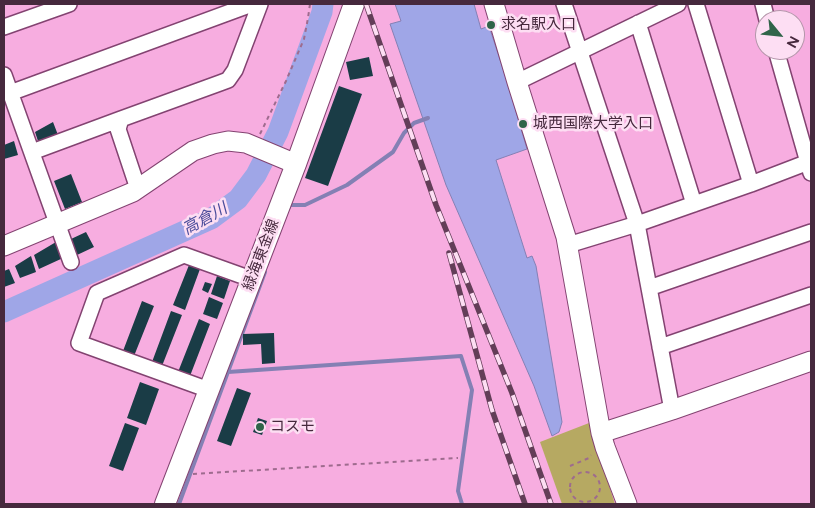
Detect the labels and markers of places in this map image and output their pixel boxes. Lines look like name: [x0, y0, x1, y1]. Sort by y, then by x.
place label: 求名駅入口: [501, 16, 576, 34]
marker: 求名駅入口: [485, 19, 497, 31]
place label: 城西国際大学入口: [533, 115, 653, 133]
marker: 城西国際大学入口: [517, 118, 529, 130]
place label: コスモ: [270, 418, 315, 436]
marker: コスモ: [254, 421, 266, 433]

